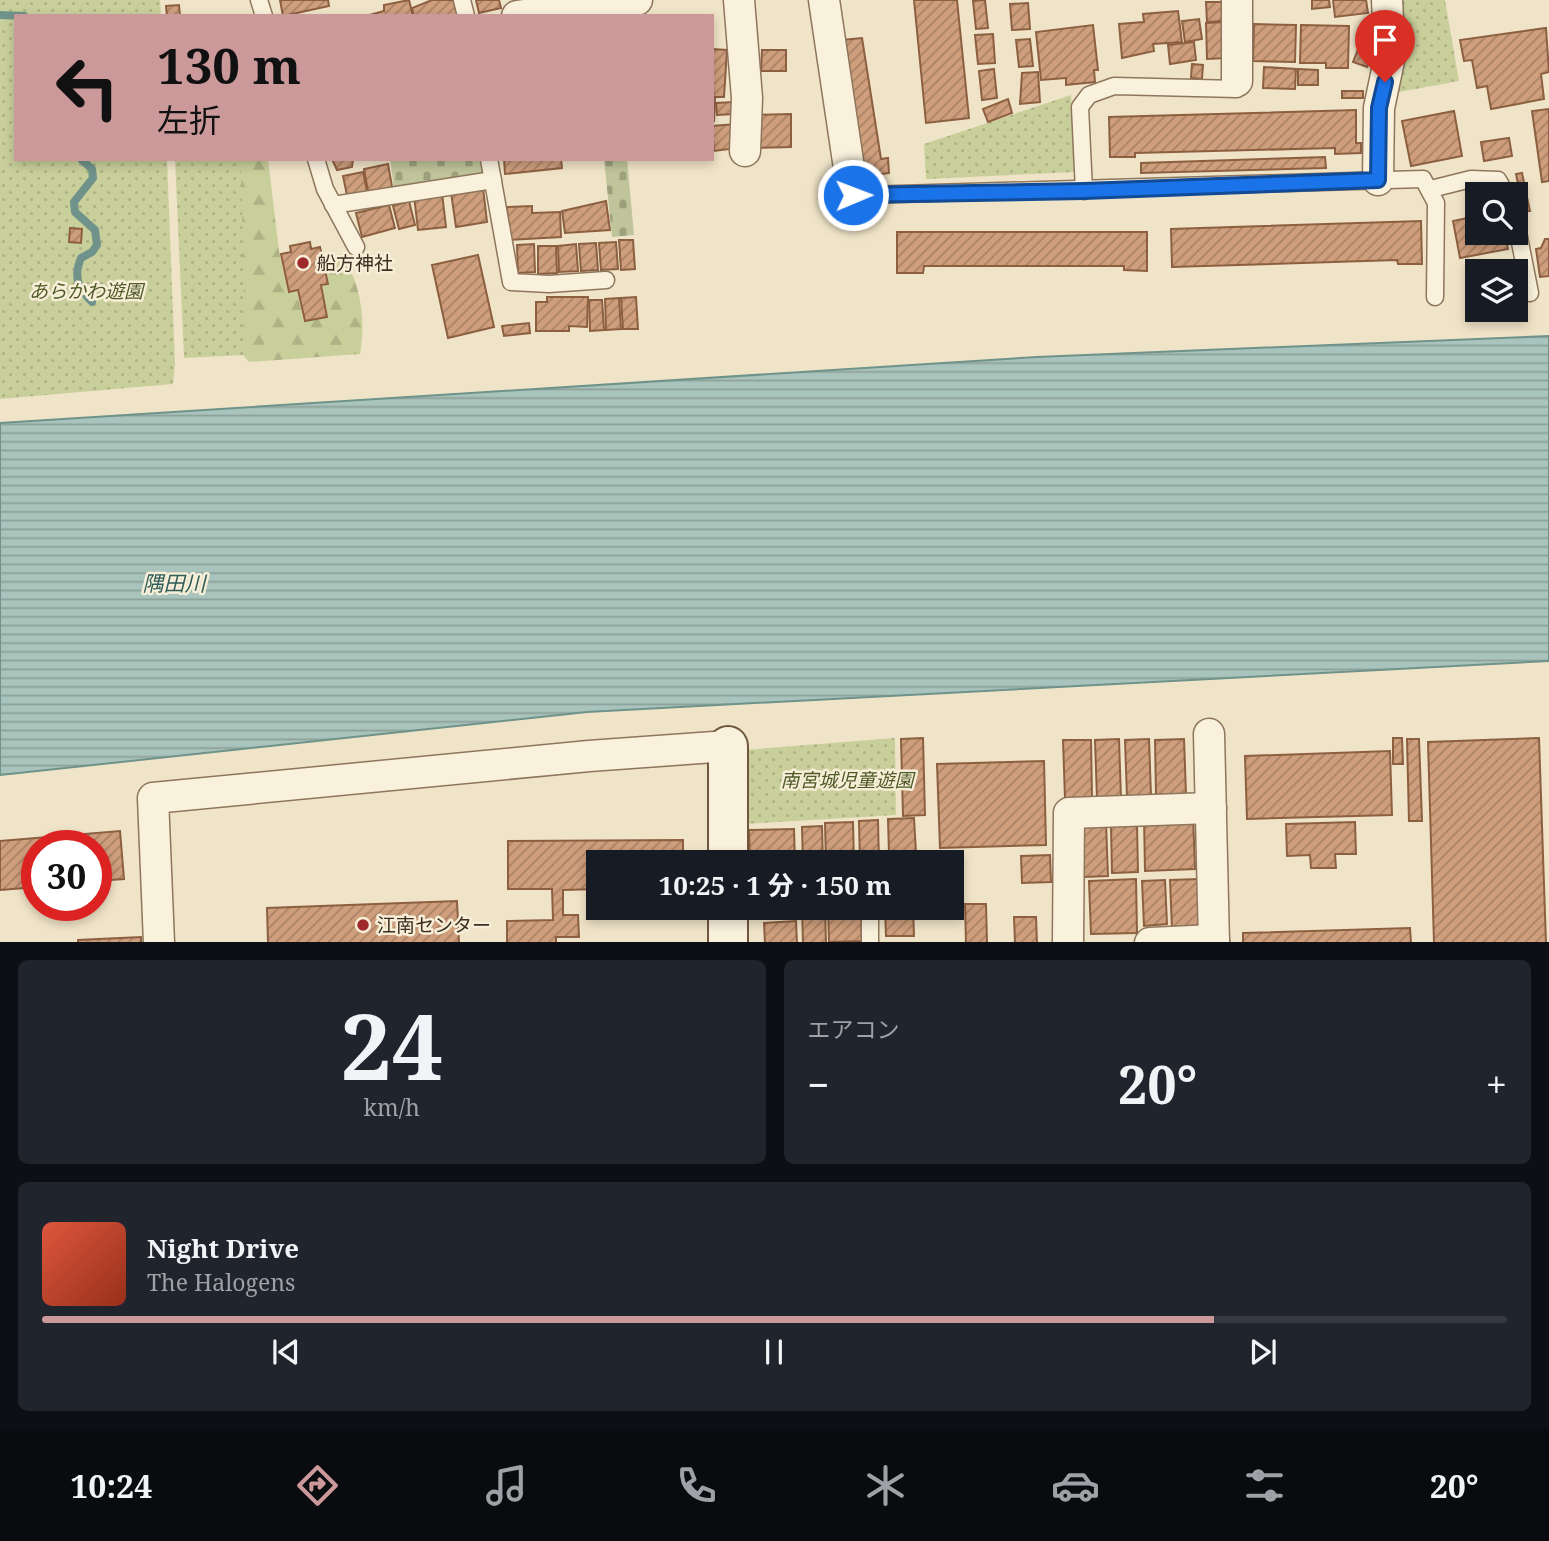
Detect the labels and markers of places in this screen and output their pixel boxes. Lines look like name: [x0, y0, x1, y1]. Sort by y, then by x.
pin: [1355, 10, 1415, 82]
place label: 船方神社: [317, 250, 393, 276]
marker: 船方神社: [295, 255, 311, 271]
place label: 江南センター: [377, 912, 491, 938]
marker: 江南センター: [355, 917, 371, 933]

